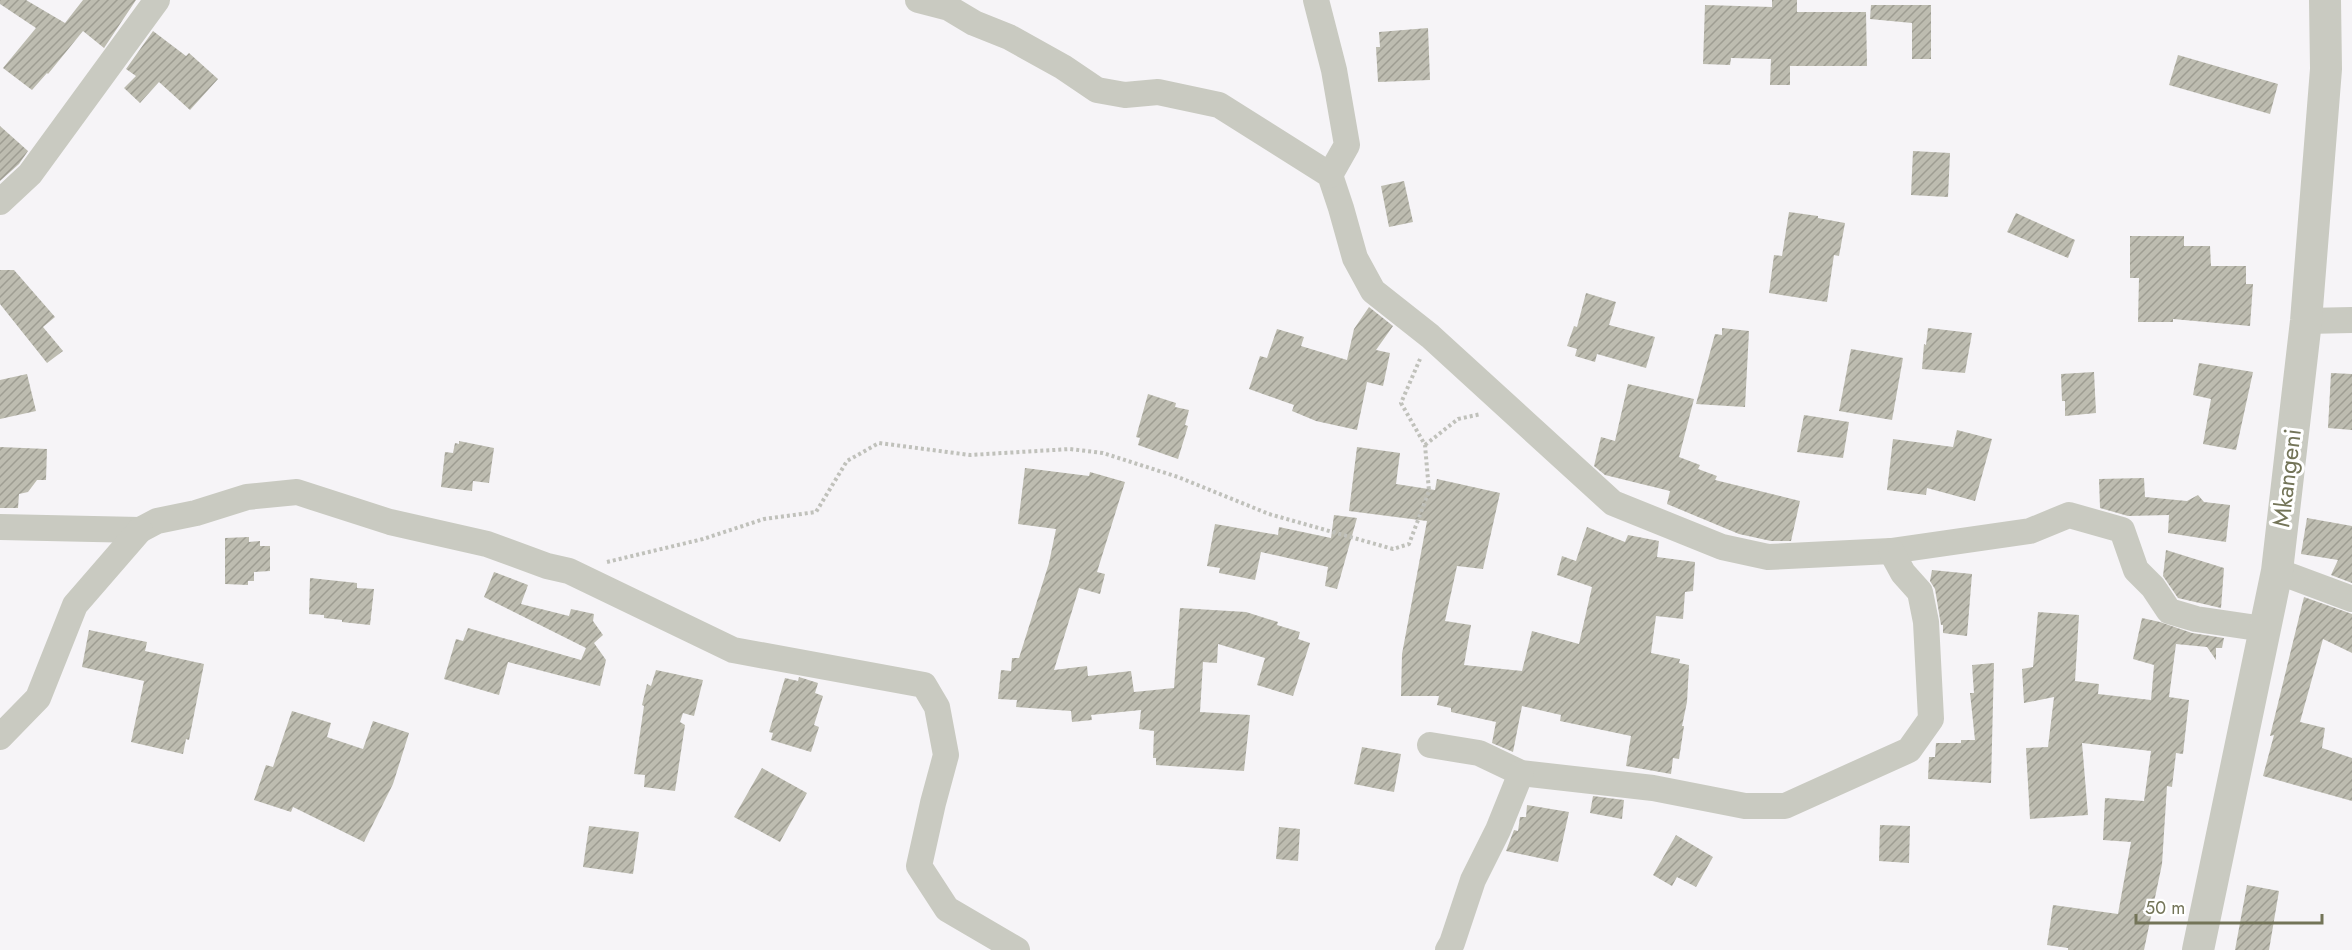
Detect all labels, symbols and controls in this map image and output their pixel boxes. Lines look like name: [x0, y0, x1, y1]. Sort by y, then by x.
street label: Mkangeni: [2263, 427, 2310, 529]
scale bar: [2136, 887, 2322, 925]
text: 50 m: [2145, 895, 2185, 921]

